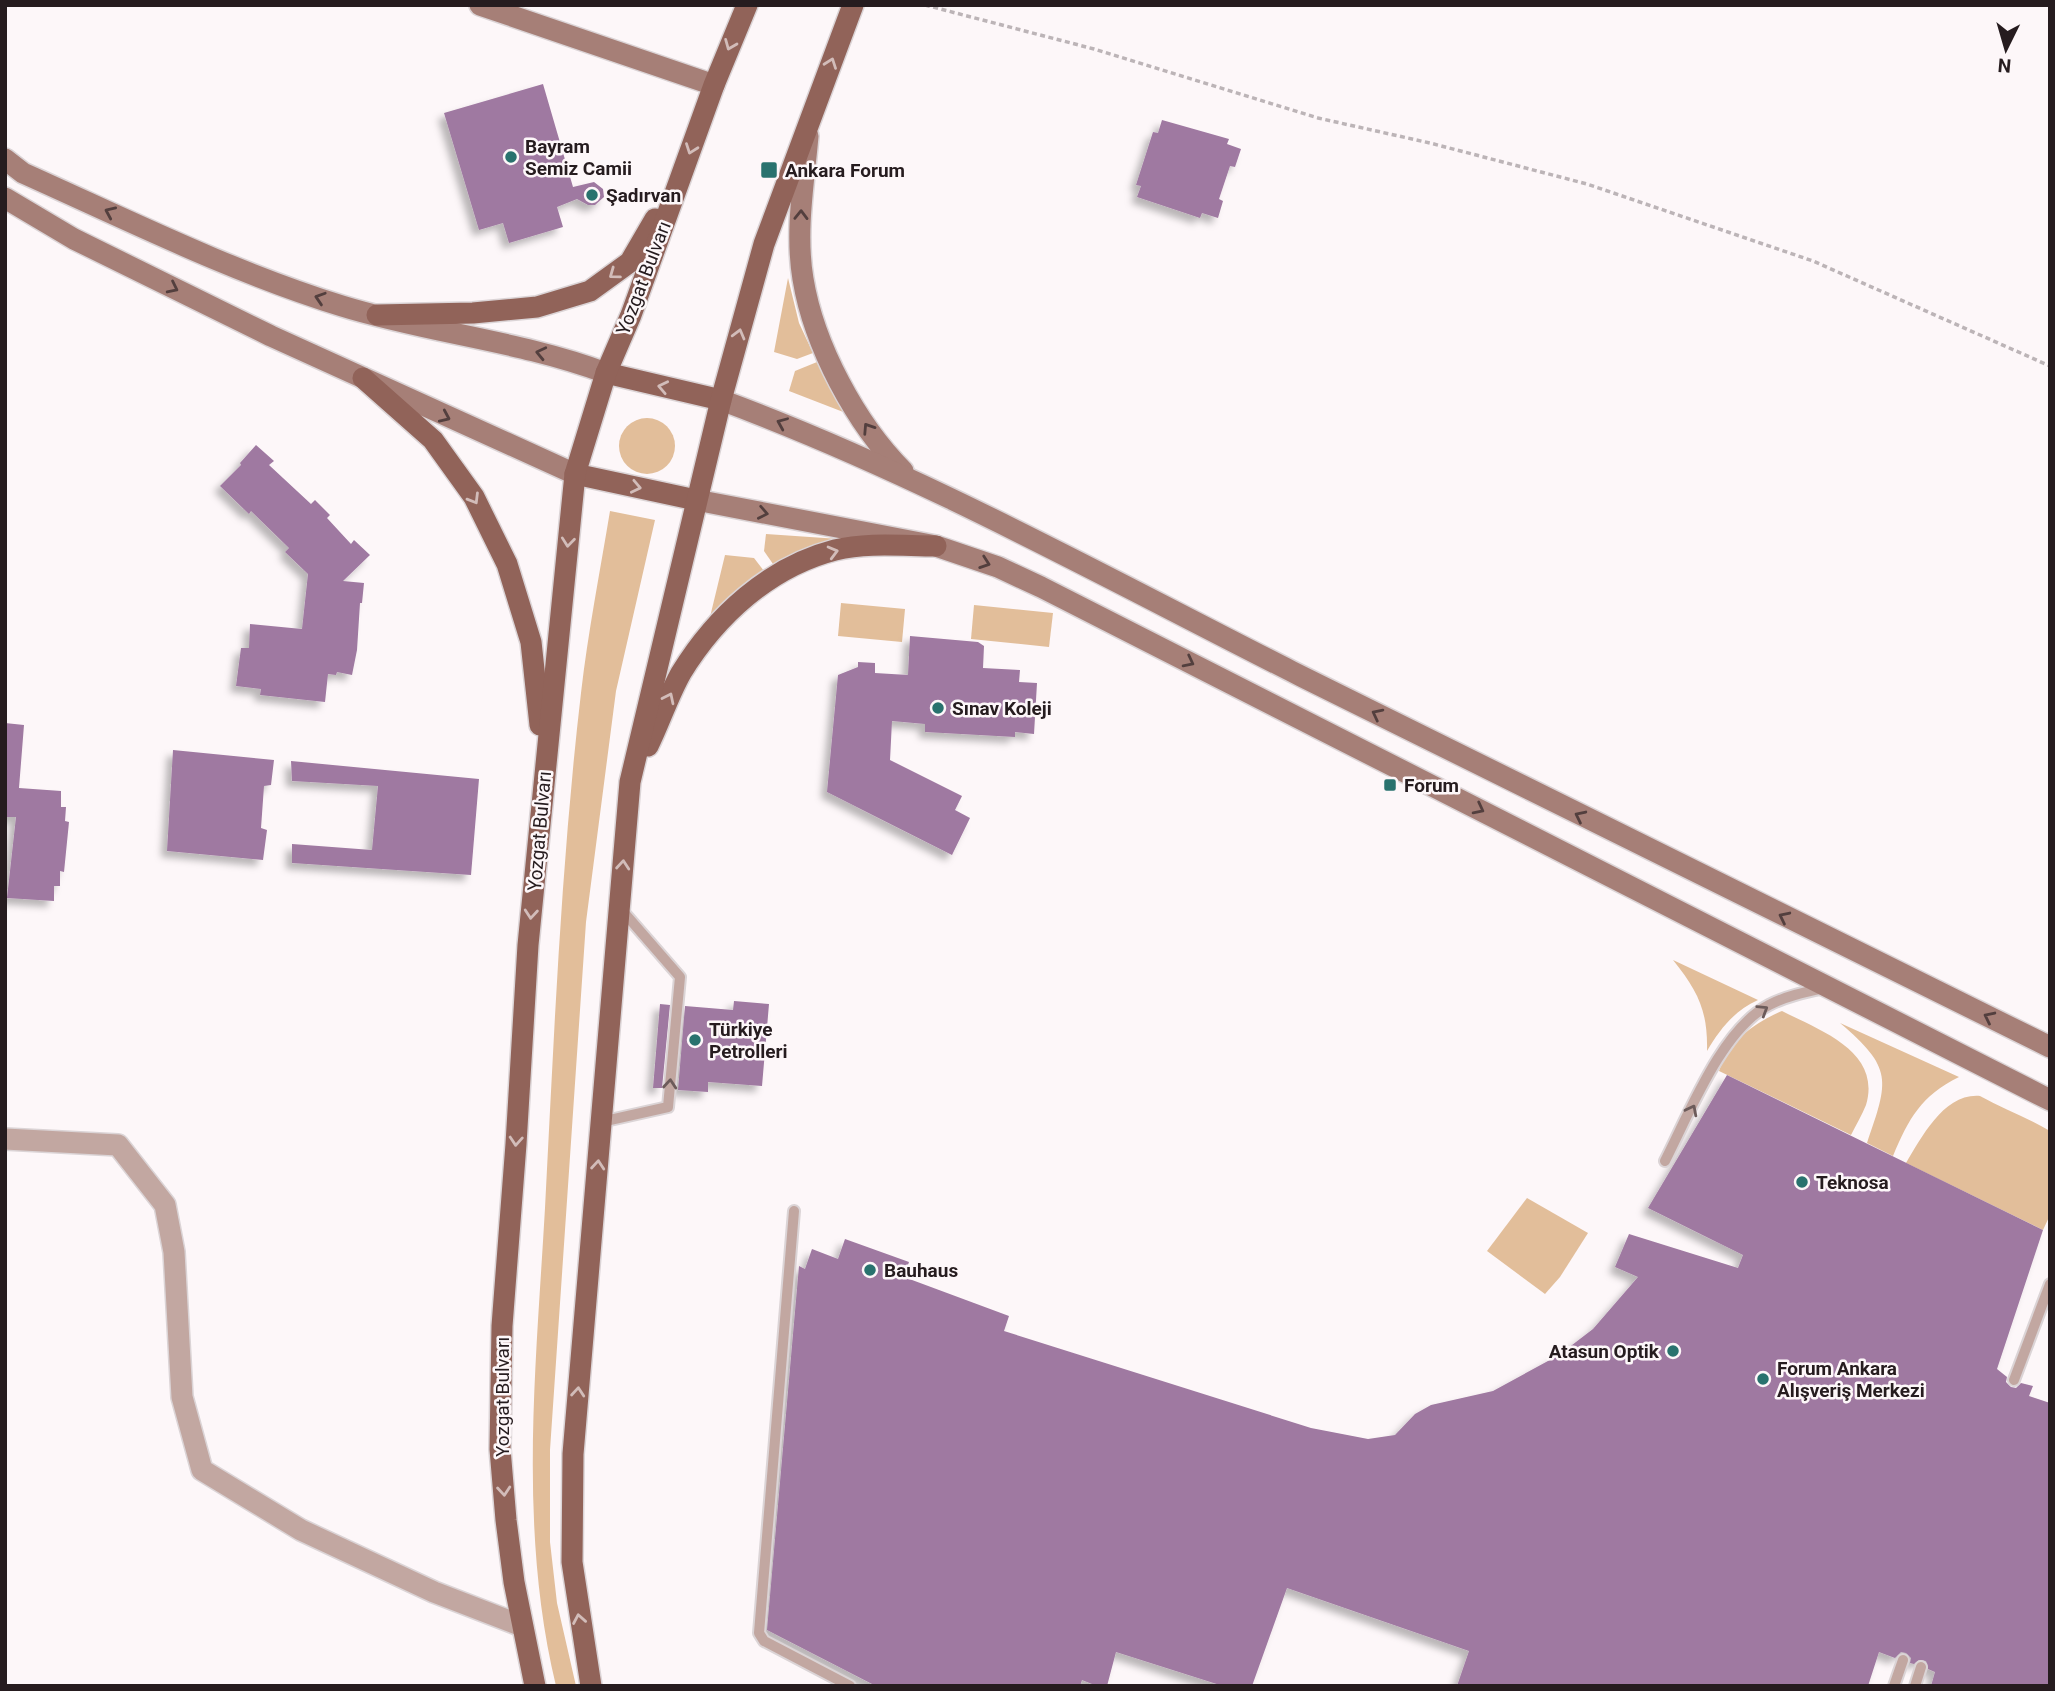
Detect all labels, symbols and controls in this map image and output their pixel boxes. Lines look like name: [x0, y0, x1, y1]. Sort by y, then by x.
north arrow: [1971, 14, 2041, 84]
one-way arrow: [725, 39, 739, 51]
text: N: [1997, 53, 2012, 77]
one-way arrow: [823, 57, 837, 69]
place label: Bayram Semiz Camii: [525, 135, 632, 180]
one-way arrow: [685, 143, 699, 155]
marker: Bayram Semiz Camii: [503, 149, 519, 165]
place label: Ankara Forum: [785, 159, 905, 182]
marker: Ankara Forum: [759, 160, 779, 180]
place label: Şadırvan: [606, 184, 681, 207]
marker: Şadırvan: [584, 187, 600, 203]
one-way arrow: [104, 206, 117, 220]
one-way arrow: [794, 210, 809, 221]
street label: Yozgat Bulvarı: [611, 218, 676, 338]
one-way arrow: [609, 265, 621, 278]
one-way arrow: [166, 280, 178, 294]
one-way arrow: [314, 292, 326, 307]
one-way arrow: [731, 328, 745, 340]
one-way arrow: [535, 347, 547, 361]
one-way arrow: [657, 381, 669, 395]
one-way arrow: [438, 409, 450, 423]
one-way arrow: [777, 418, 789, 432]
one-way arrow: [863, 423, 876, 436]
one-way arrow: [630, 478, 642, 493]
one-way arrow: [466, 492, 479, 505]
one-way arrow: [757, 504, 769, 519]
one-way arrow: [561, 537, 576, 548]
one-way arrow: [827, 546, 839, 560]
one-way arrow: [978, 555, 990, 569]
one-way arrow: [1182, 654, 1194, 668]
one-way arrow: [661, 693, 675, 705]
place label: Sınav Koleji: [952, 697, 1052, 720]
marker: Sınav Koleji: [930, 700, 946, 716]
one-way arrow: [1372, 709, 1384, 723]
street label: Yozgat Bulvarı: [523, 770, 556, 892]
place label: Forum: [1404, 774, 1459, 797]
marker: Forum: [1382, 777, 1398, 793]
one-way arrow: [1472, 801, 1484, 815]
one-way arrow: [1575, 811, 1587, 825]
one-way arrow: [615, 859, 630, 870]
one-way arrow: [523, 909, 538, 920]
one-way arrow: [1779, 911, 1791, 925]
one-way arrow: [1755, 1005, 1768, 1018]
one-way arrow: [1984, 1012, 1996, 1026]
place label: Türkiye Petrolleri: [709, 1018, 788, 1063]
marker: Türkiye Petrolleri: [687, 1032, 703, 1048]
one-way arrow: [663, 1078, 678, 1089]
one-way arrow: [1683, 1105, 1697, 1117]
one-way arrow: [509, 1136, 524, 1147]
one-way arrow: [590, 1159, 605, 1171]
place label: Teknosa: [1816, 1171, 1889, 1194]
marker: Teknosa: [1794, 1174, 1810, 1190]
place label: Bauhaus: [884, 1259, 958, 1282]
marker: Bauhaus: [862, 1262, 878, 1278]
street label: Yozgat Bulvarı: [491, 1337, 514, 1457]
place label: Atasun Optik: [1549, 1340, 1660, 1363]
marker: Atasun Optik: [1665, 1343, 1681, 1359]
place label: Forum Ankara Alışveriş Merkezi: [1777, 1357, 1925, 1402]
marker: Forum Ankara Alışveriş Merkezi: [1755, 1371, 1771, 1387]
one-way arrow: [571, 1386, 586, 1398]
one-way arrow: [496, 1486, 511, 1497]
one-way arrow: [572, 1613, 587, 1624]

